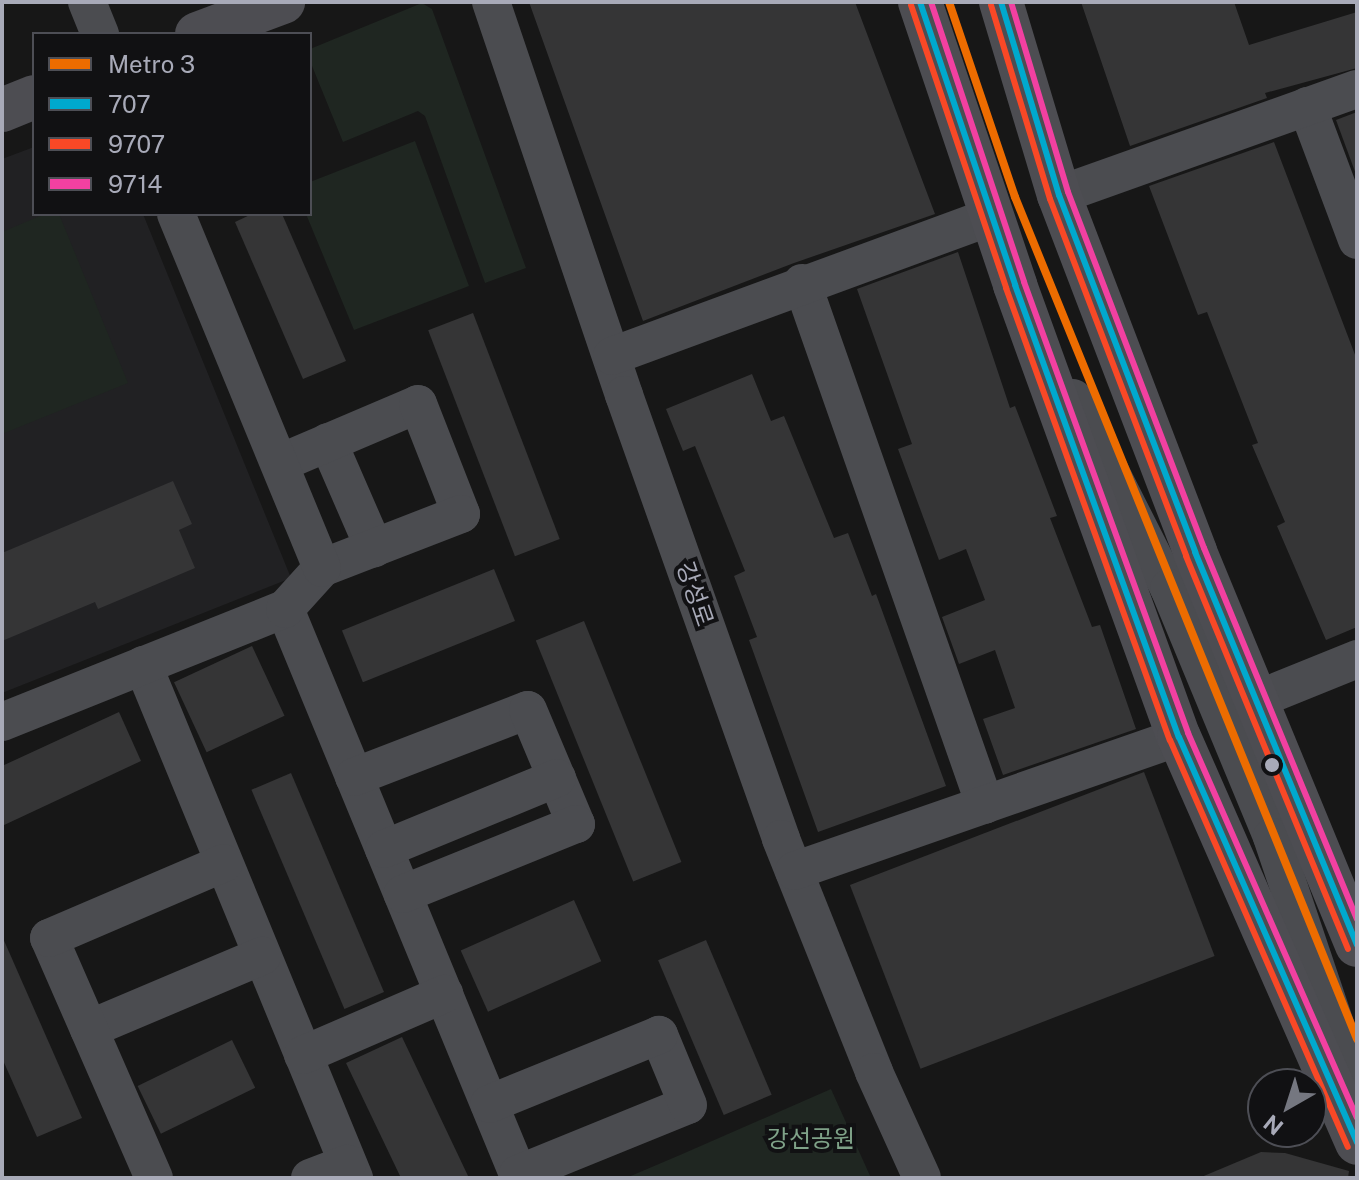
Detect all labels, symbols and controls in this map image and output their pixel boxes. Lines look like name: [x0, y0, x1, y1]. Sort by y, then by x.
legend: [32, 32, 312, 216]
text: Metro 3: [108, 50, 195, 78]
text: 707: [108, 90, 151, 118]
text: 9707: [108, 130, 165, 158]
text: 9714: [108, 170, 162, 198]
street label: 강성로: [671, 558, 719, 630]
unlabelled marker: [1264, 757, 1280, 773]
north arrow: [1247, 1068, 1327, 1148]
text: N: [1258, 1110, 1288, 1141]
park label: 강선공원: [767, 1125, 855, 1153]

